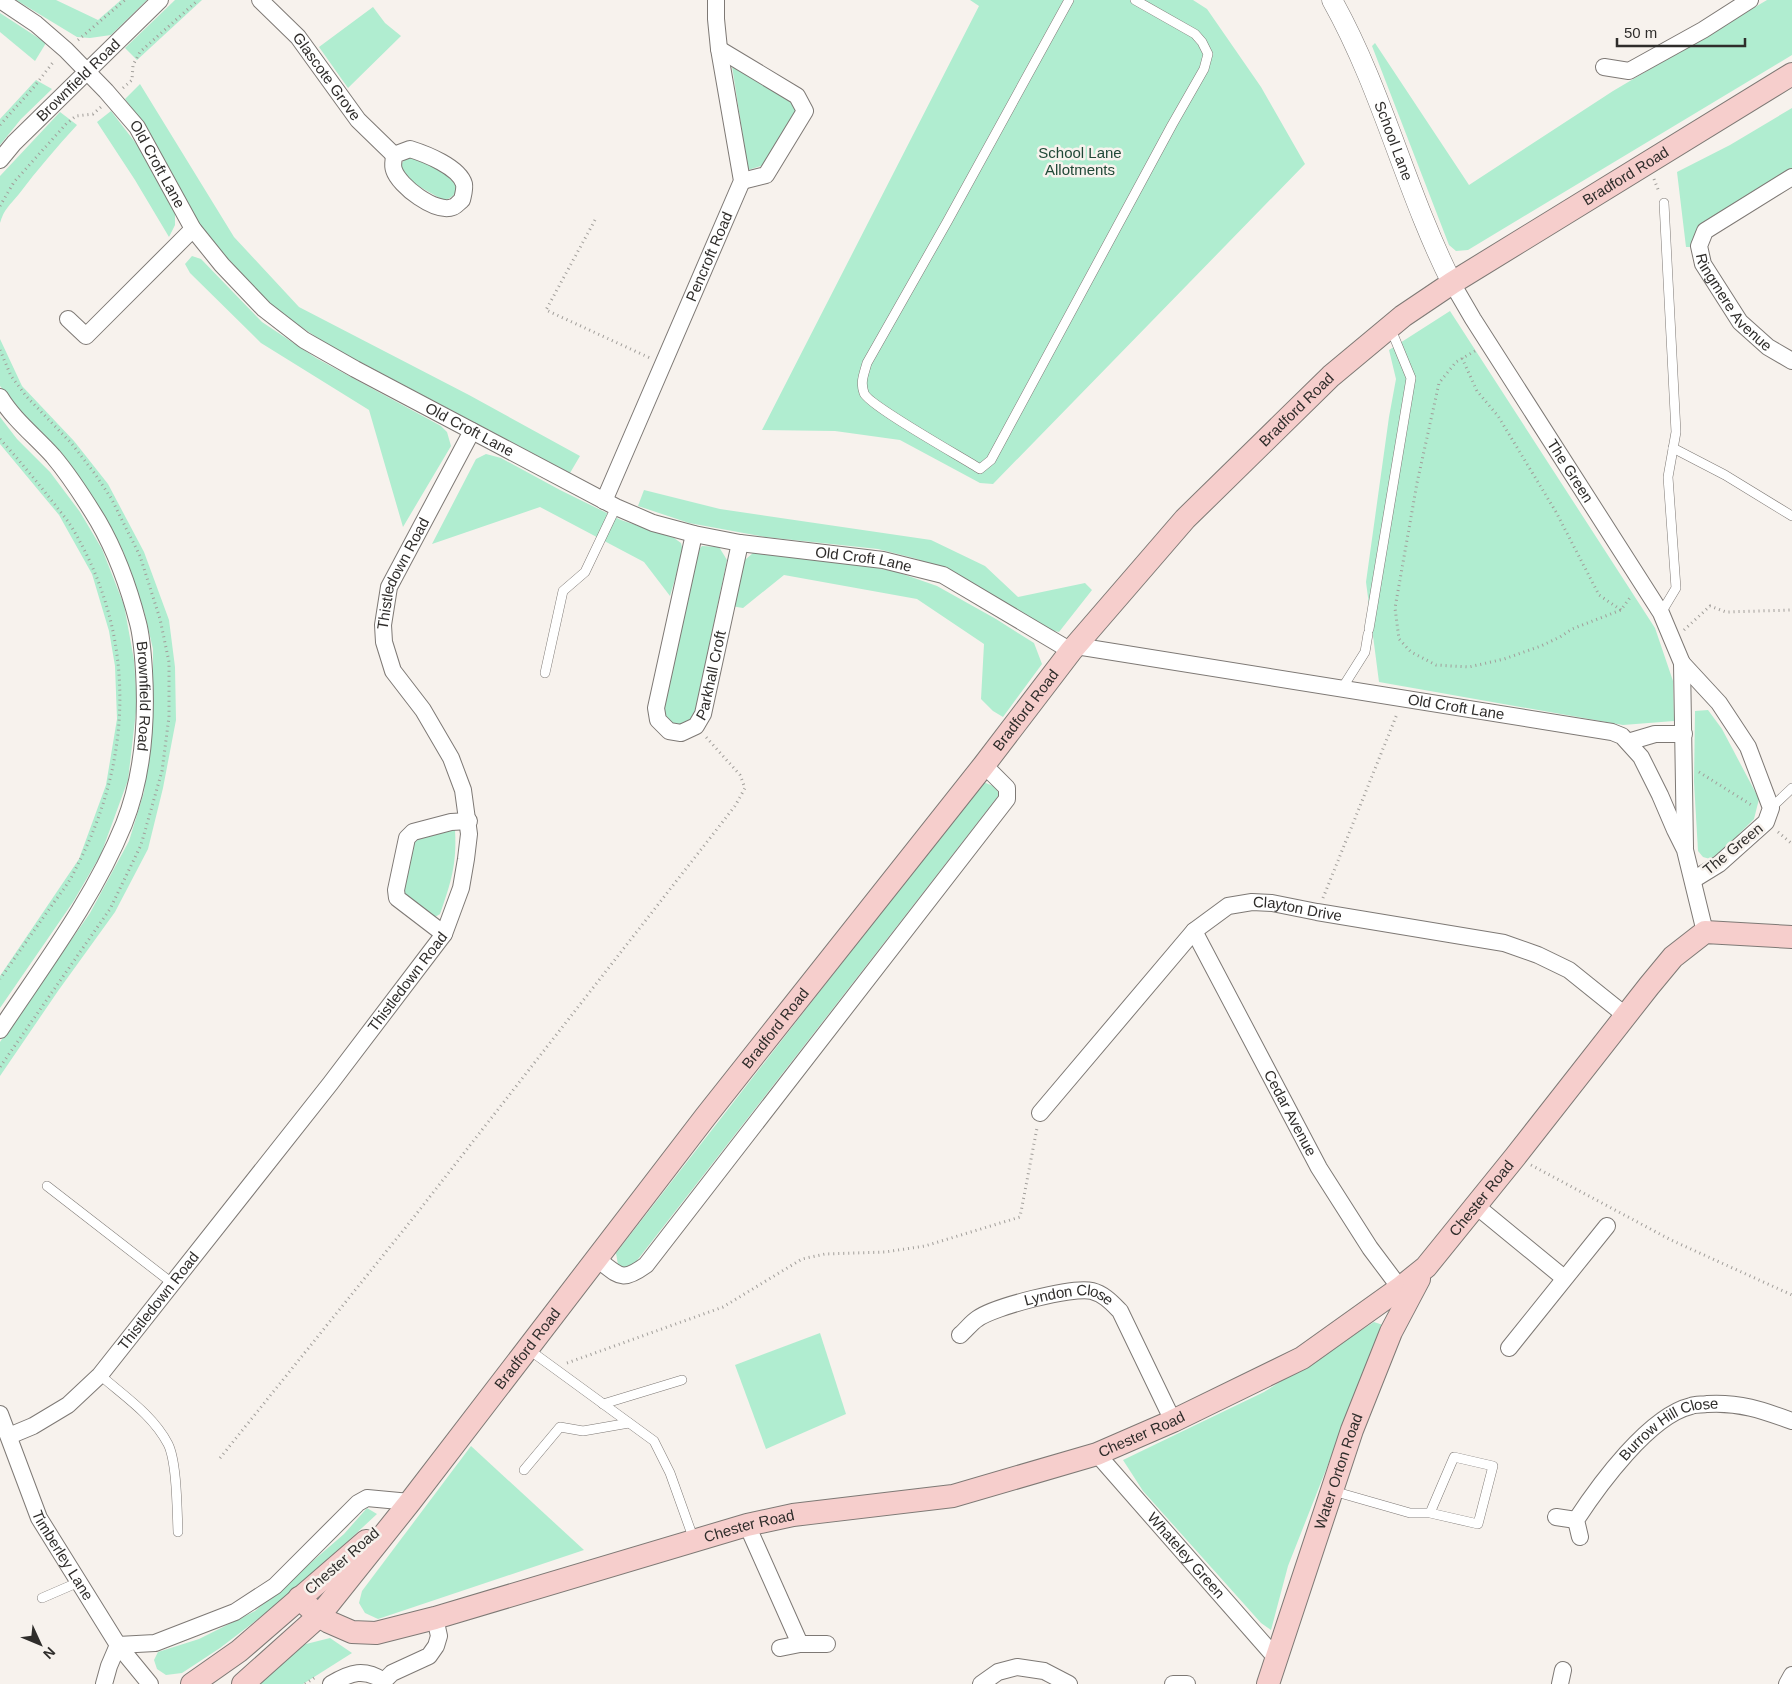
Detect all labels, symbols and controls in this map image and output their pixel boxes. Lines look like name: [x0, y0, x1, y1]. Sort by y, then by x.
scale bar: [1617, 15, 1744, 47]
text: 50 m: [1624, 24, 1657, 41]
street label: Glascote Grove: [290, 29, 365, 124]
street label: Brownfield Road: [33, 35, 123, 124]
street label: School Lane: [1371, 99, 1417, 183]
street label: Old Croft Lane: [127, 116, 189, 211]
street label: Bradford Road: [1579, 143, 1672, 209]
park label: School Lane Allotments: [1038, 144, 1122, 178]
street label: Pencroft Road: [682, 209, 736, 304]
street label: Ringmere Avenue: [1693, 252, 1776, 354]
street label: Bradford Road: [1255, 369, 1337, 450]
street label: Old Croft Lane: [423, 399, 517, 459]
street label: The Green: [1544, 436, 1597, 505]
street label: Thistledown Road: [373, 515, 432, 631]
street label: Old Croft Lane: [814, 543, 914, 575]
street label: Parkhall Croft: [692, 628, 729, 723]
street label: Brownfield Road: [134, 640, 154, 752]
street label: Bradford Road: [989, 666, 1062, 754]
street label: Old Croft Lane: [1407, 690, 1506, 723]
street label: The Green: [1699, 819, 1766, 878]
street label: Clayton Drive: [1253, 893, 1343, 924]
street label: Thistledown Road: [364, 929, 450, 1034]
street label: Bradford Road: [738, 985, 812, 1072]
street label: Cedar Avenue: [1261, 1067, 1320, 1159]
street label: Chester Road: [1445, 1157, 1517, 1239]
street label: Thistledown Road: [114, 1248, 202, 1353]
street label: Lyndon Close: [1022, 1281, 1117, 1309]
street label: Bradford Road: [491, 1305, 564, 1392]
street label: Burrow Hill Close: [1615, 1395, 1718, 1464]
street label: Chester Road: [1096, 1408, 1187, 1460]
street label: Water Orton Road: [1311, 1411, 1366, 1531]
street label: Chester Road: [702, 1506, 796, 1545]
street label: Timberley Lane: [29, 1508, 97, 1603]
street label: Whateley Green: [1144, 1509, 1229, 1602]
street label: Chester Road: [301, 1524, 382, 1597]
north arrow: [15, 1619, 65, 1669]
text: N: [40, 1644, 59, 1662]

